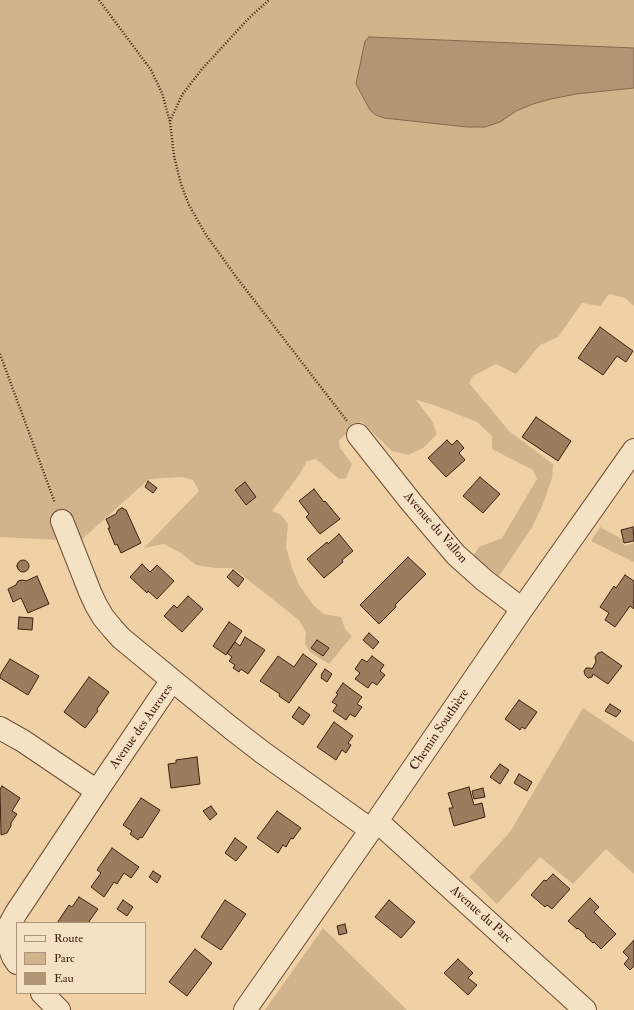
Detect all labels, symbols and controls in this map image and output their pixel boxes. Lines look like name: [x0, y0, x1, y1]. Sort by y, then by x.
street label: Avenue du Vallon: [400, 489, 470, 567]
street label: Avenue des Aurores: [107, 682, 177, 772]
street label: Chemin Southière: [407, 686, 473, 774]
street label: Avenue du Parc: [446, 883, 516, 947]
legend: [16, 922, 146, 994]
text: Route: [54, 931, 83, 946]
text: Parc: [54, 951, 75, 966]
text: Eau: [54, 971, 74, 986]

